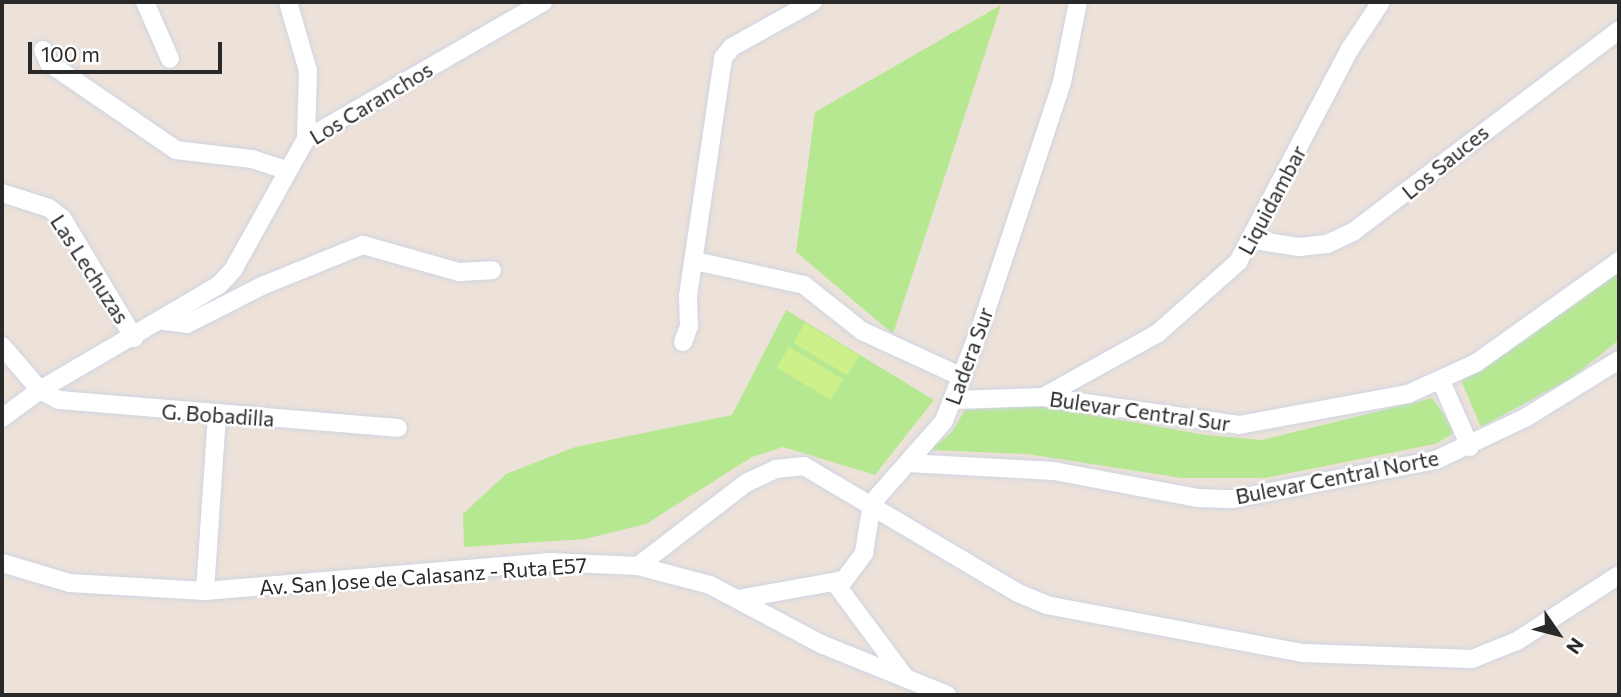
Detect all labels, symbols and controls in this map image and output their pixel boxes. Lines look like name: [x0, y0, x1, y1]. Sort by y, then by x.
scale bar: [32, 28, 226, 72]
text: 100 m: [41, 41, 100, 66]
street label: Los Caranchos: [305, 56, 437, 150]
street label: Los Sauces: [1397, 119, 1493, 205]
street label: Liquidambar: [1233, 141, 1311, 259]
street label: Las Lechuzas: [45, 210, 135, 328]
street label: Ladera Sur: [940, 304, 998, 408]
street label: Bulevar Central Sur: [1048, 386, 1232, 436]
street label: G. Bobadilla: [161, 398, 275, 432]
street label: Bulevar Central Norte: [1233, 445, 1441, 509]
street label: Av. San Jose de Calasanz - Ruta E57: [258, 552, 588, 600]
north arrow: [1523, 599, 1593, 669]
text: N: [1562, 634, 1589, 659]

